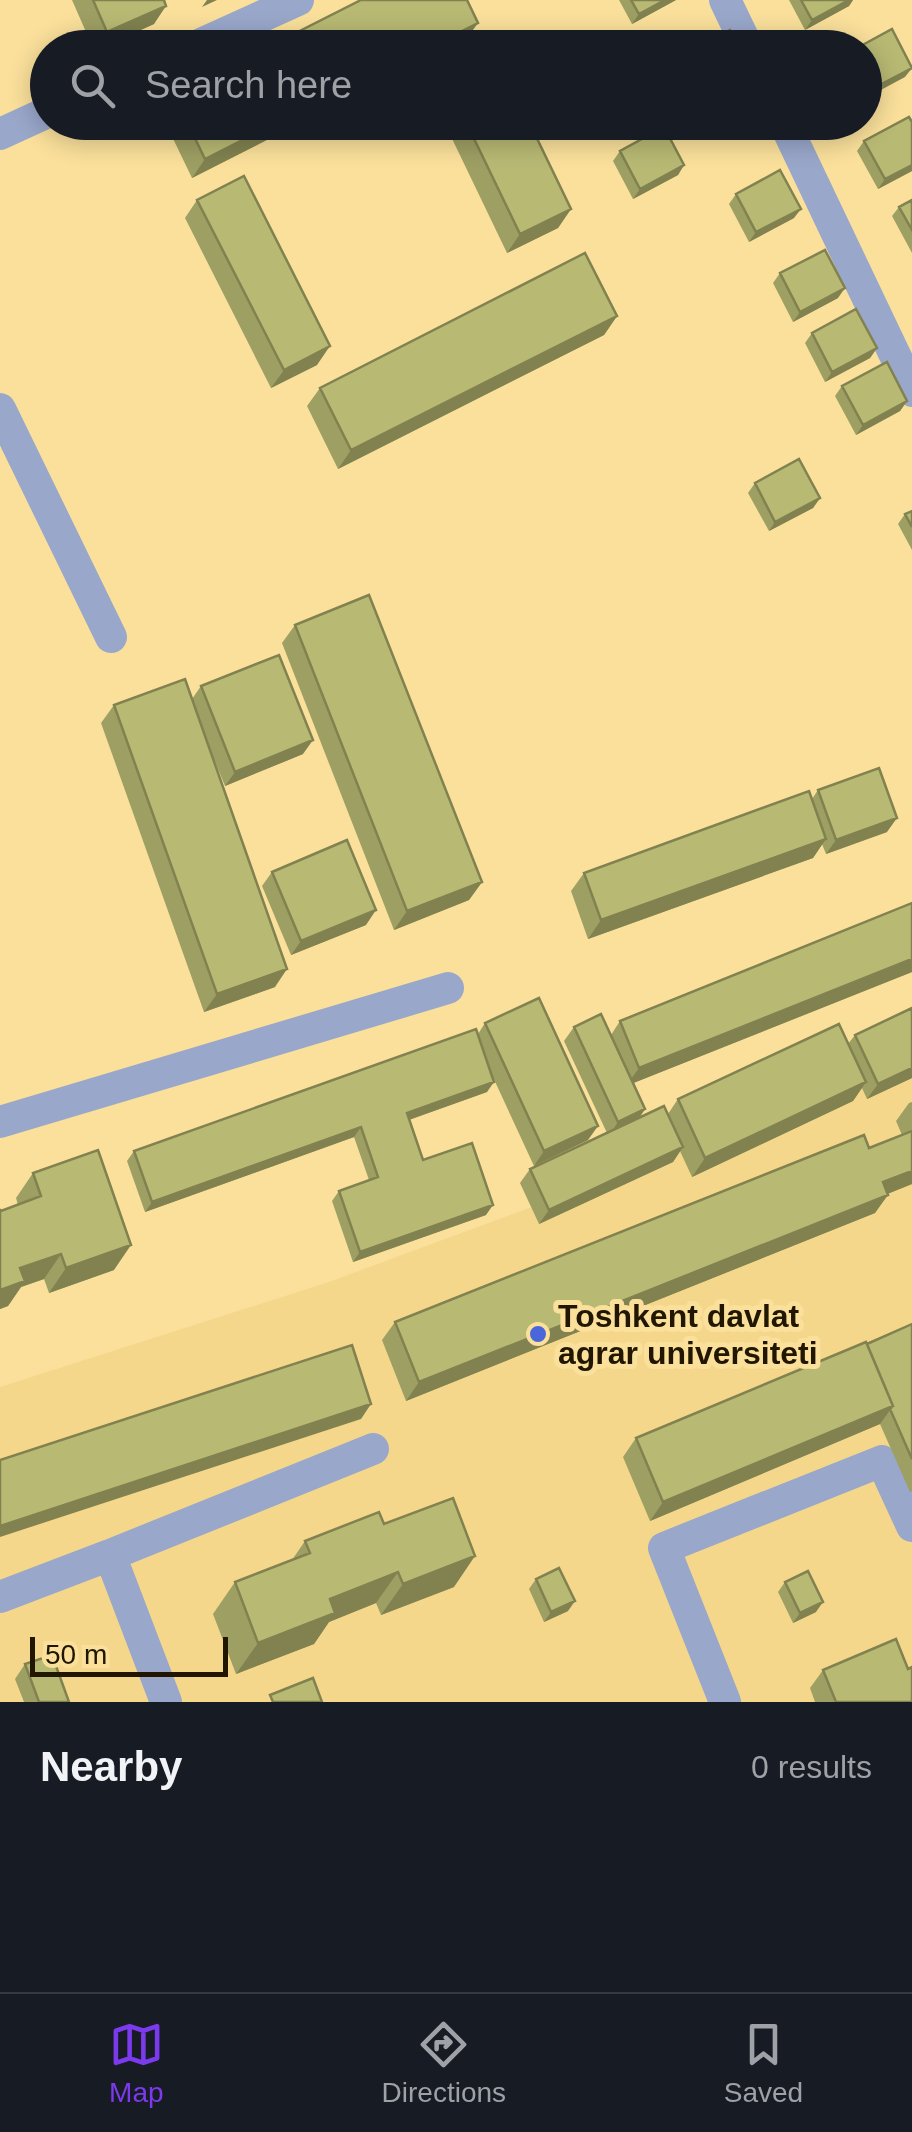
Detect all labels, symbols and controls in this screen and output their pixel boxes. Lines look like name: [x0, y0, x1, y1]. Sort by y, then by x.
search box: [30, 30, 882, 140]
icon: search: [65, 58, 120, 113]
text: Search here: [145, 64, 352, 106]
place label: Toshkent davlat agrar universiteti: [558, 1298, 818, 1371]
marker: Toshkent davlat agrar universiteti: [527, 1323, 549, 1345]
scale bar: [30, 1632, 228, 1676]
text: 50 m: [45, 1639, 107, 1670]
text: Nearby: [40, 1743, 182, 1790]
text: 0 results: [751, 1749, 872, 1785]
tab: Map: [109, 2017, 164, 2109]
tab: Directions: [382, 2017, 506, 2109]
tab: Saved: [724, 2017, 803, 2109]

